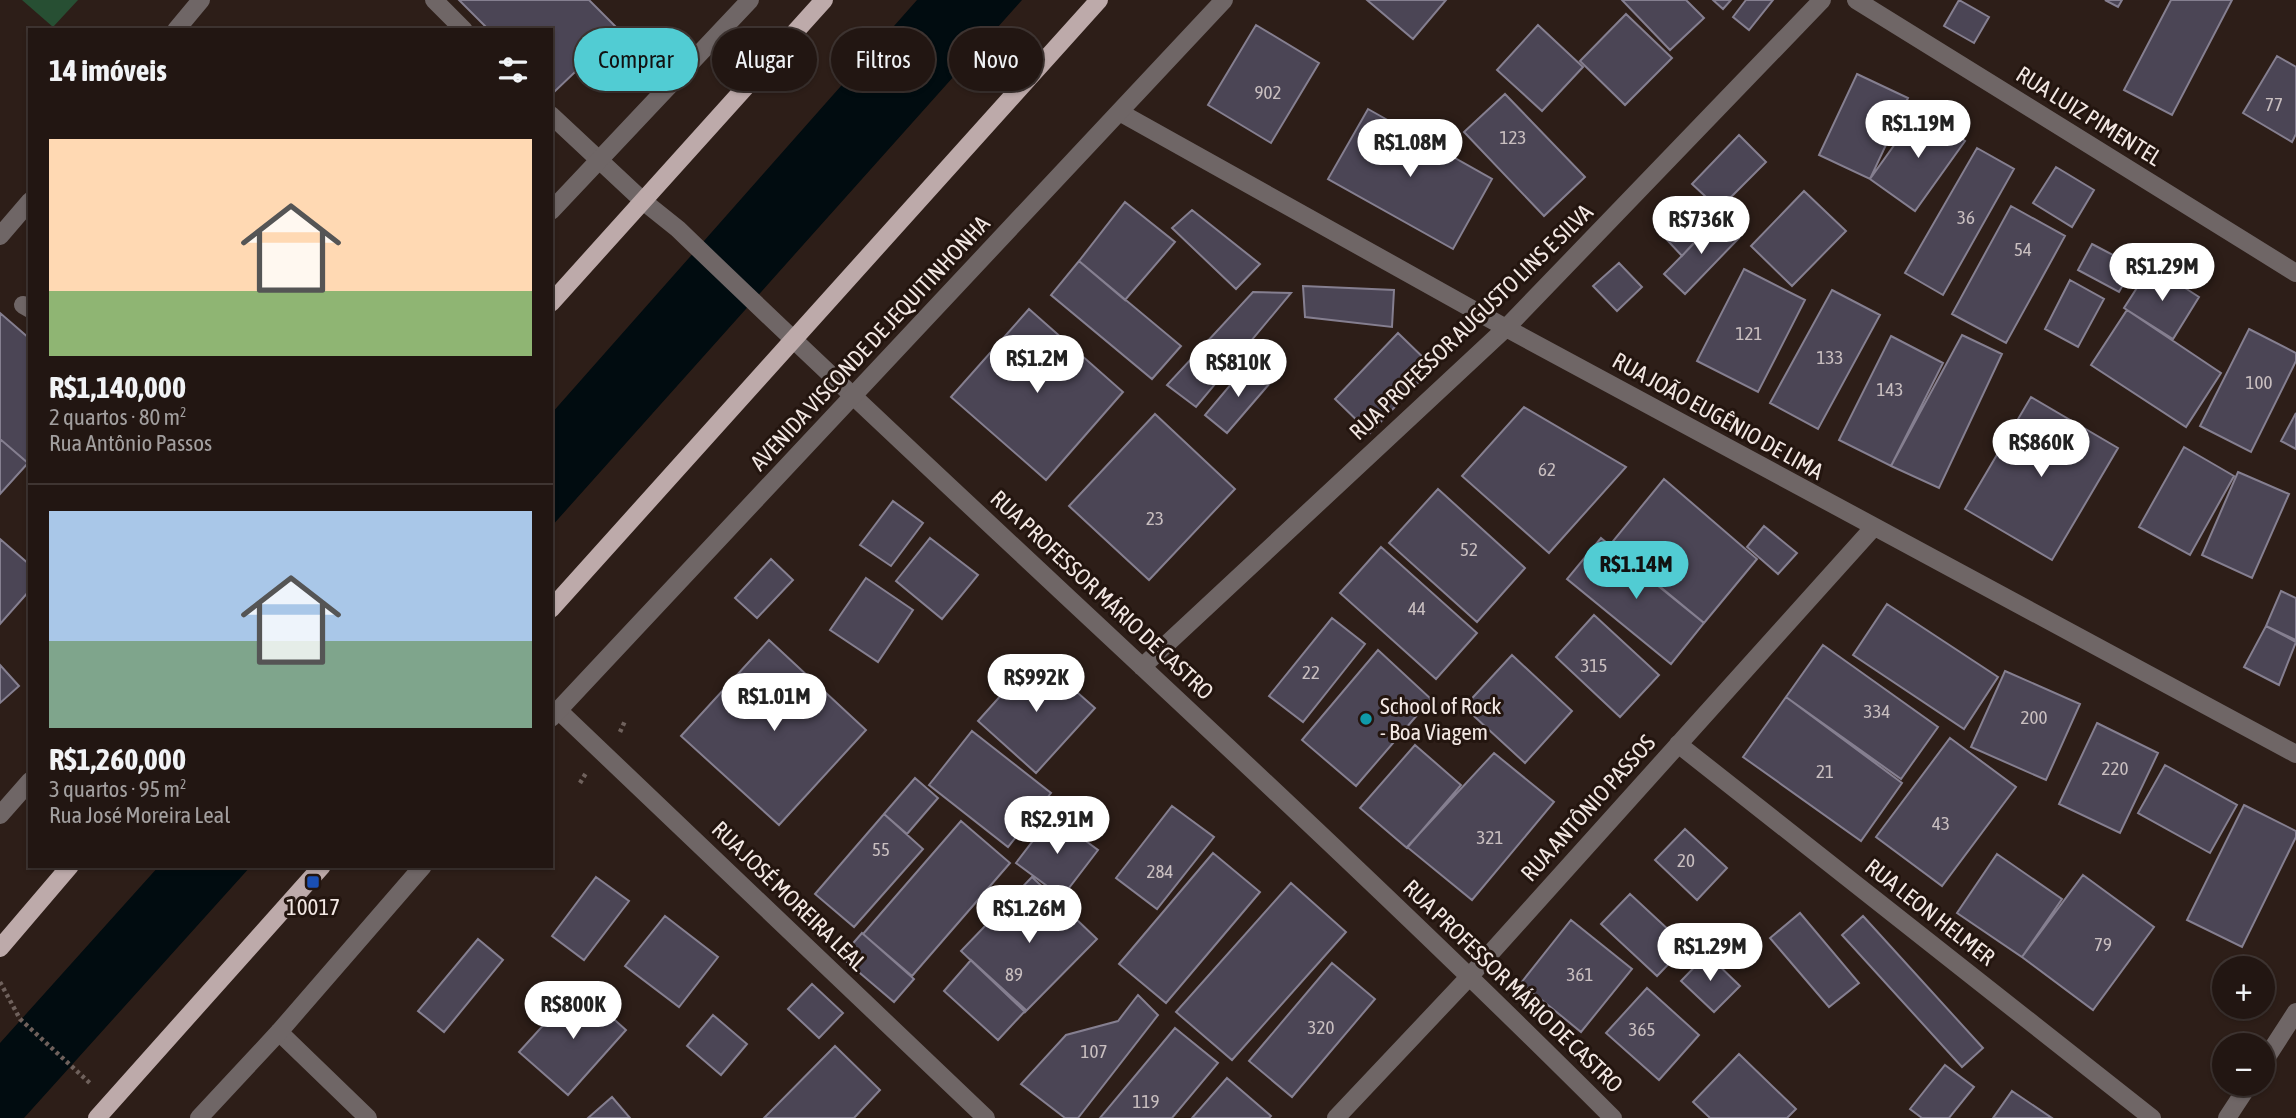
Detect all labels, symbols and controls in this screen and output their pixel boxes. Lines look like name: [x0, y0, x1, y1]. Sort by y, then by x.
chip: Comprar: [574, 28, 698, 91]
chip: Alugar: [712, 28, 817, 91]
chip: Filtros: [831, 28, 935, 91]
chip: Novo: [949, 28, 1043, 91]
icon: filters: [494, 51, 532, 89]
text: 14 imóveis: [49, 53, 167, 87]
street label: RUA LUIZ PIMENTEL: [2012, 61, 2166, 171]
house number: 902: [1255, 81, 1281, 103]
house number: 77: [2265, 93, 2283, 115]
pin: R$1.19M: [1853, 100, 1983, 160]
text: R$1.19M: [1881, 110, 1955, 136]
pin: R$1.08M: [1345, 120, 1475, 179]
house number: 123: [1500, 126, 1526, 148]
text: R$1.08M: [1373, 129, 1447, 155]
icon: home: [228, 185, 354, 311]
pin: R$736K: [1644, 196, 1758, 256]
street label: RUA PROFESSOR AUGUSTO LINS E SILVA: [1344, 198, 1598, 445]
text: R$736K: [1669, 206, 1733, 232]
house number: 36: [1957, 206, 1975, 228]
street label: AVENIDA VISCONDE DE JEQUITINHONHA: [745, 210, 995, 476]
house number: 54: [2014, 238, 2032, 260]
pin: R$1.29M: [2097, 244, 2227, 303]
text: R$1.29M: [2125, 253, 2199, 279]
house number: 121: [1736, 322, 1762, 344]
pin: R$1.2M: [980, 336, 1094, 395]
pin: R$810K: [1181, 340, 1295, 399]
text: R$1.2M: [1006, 345, 1068, 371]
house number: 133: [1817, 346, 1843, 368]
street label: RUA JOÃO EUGÊNIO DE LIMA: [1608, 347, 1828, 485]
text: R$810K: [1206, 349, 1270, 375]
text: R$1,140,000: [49, 370, 186, 404]
house number: 100: [2246, 371, 2272, 393]
house number: 143: [1877, 378, 1903, 400]
text: 2 quartos · 80 m²: [49, 404, 187, 430]
pin: R$860K: [1984, 420, 2098, 479]
text: R$860K: [2009, 429, 2073, 455]
text: Rua Antônio Passos: [49, 430, 212, 456]
house number: 62: [1538, 458, 1556, 480]
street label: RUA PROFESSOR MÁRIO DE CASTRO: [985, 485, 1219, 705]
house number: 23: [1146, 507, 1164, 529]
house number: 52: [1460, 538, 1478, 560]
pin: R$1.14M: [1571, 542, 1701, 601]
text: R$1.14M: [1599, 551, 1673, 577]
icon: home: [228, 557, 354, 683]
house number: 44: [1408, 597, 1426, 619]
pin: R$992K: [979, 654, 1093, 714]
house number: 315: [1581, 654, 1607, 676]
house number: 22: [1302, 661, 1320, 683]
text: R$992K: [1004, 664, 1068, 690]
pin: R$1.01M: [709, 674, 839, 733]
text: R$1.01M: [737, 683, 811, 709]
place label: School of Rock - Boa Viagem: [1380, 693, 1501, 745]
house number: 334: [1864, 700, 1890, 722]
house number: 200: [2021, 706, 2047, 728]
marker: School of Rock - Boa Viagem: [1358, 711, 1374, 727]
street label: RUA ANTÔNIO PASSOS: [1516, 729, 1661, 886]
text: R$1,260,000: [49, 742, 186, 776]
house number: 220: [2102, 757, 2128, 779]
house number: 21: [1816, 760, 1834, 782]
text: 3 quartos · 95 m²: [49, 776, 187, 802]
pin: R$2.91M: [992, 796, 1122, 856]
text: Rua José Moreira Leal: [49, 802, 230, 828]
text: R$2.91M: [1020, 806, 1094, 832]
house number: 43: [1932, 812, 1950, 834]
street label: RUA JOSÉ MOREIRA LEAL: [707, 816, 871, 976]
house number: 321: [1477, 826, 1503, 848]
house number: 55: [872, 838, 890, 860]
house number: 20: [1677, 849, 1695, 871]
street label: RUA LEON HELMER: [1860, 853, 2000, 971]
house number: 284: [1147, 860, 1173, 882]
marker: 10017: [305, 874, 321, 890]
street label: RUA PROFESSOR MÁRIO DE CASTRO: [1398, 874, 1628, 1098]
pin: R$1.26M: [964, 886, 1094, 945]
place label: 10017: [286, 894, 340, 920]
text: R$1.26M: [992, 895, 1066, 921]
pin: R$1.29M: [1645, 923, 1775, 983]
text: R$1.29M: [1673, 933, 1747, 959]
house number: 79: [2094, 933, 2112, 955]
map controls: [2212, 956, 2275, 1096]
button: +: [2212, 956, 2275, 1019]
house number: 89: [1005, 963, 1023, 985]
house number: 361: [1567, 963, 1593, 985]
pin: R$800K: [516, 982, 630, 1041]
text: R$800K: [541, 991, 605, 1017]
house number: 320: [1308, 1016, 1334, 1038]
house number: 365: [1629, 1018, 1655, 1040]
button: −: [2212, 1033, 2275, 1096]
house number: 107: [1081, 1040, 1107, 1062]
house number: 119: [1133, 1090, 1159, 1112]

